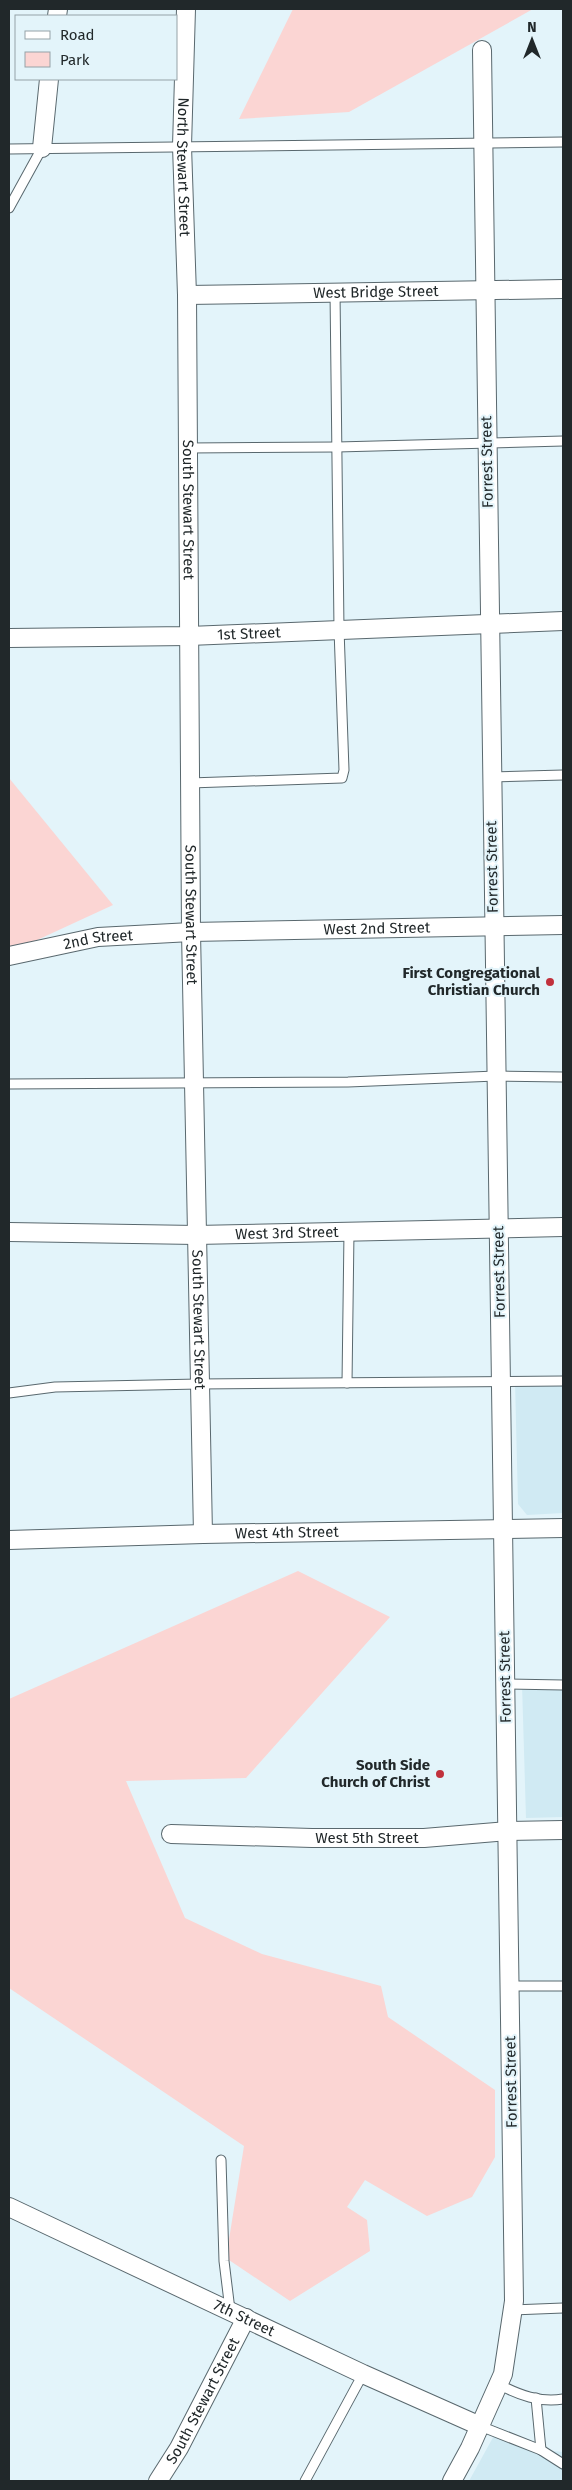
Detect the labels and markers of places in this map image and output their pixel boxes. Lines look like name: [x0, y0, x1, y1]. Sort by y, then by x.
place label: First Congregational Christian Church: [403, 964, 541, 999]
marker: First Congregational Christian Church: [544, 976, 556, 988]
place label: South Side Church of Christ: [321, 1756, 430, 1791]
marker: South Side Church of Christ: [434, 1768, 446, 1780]

